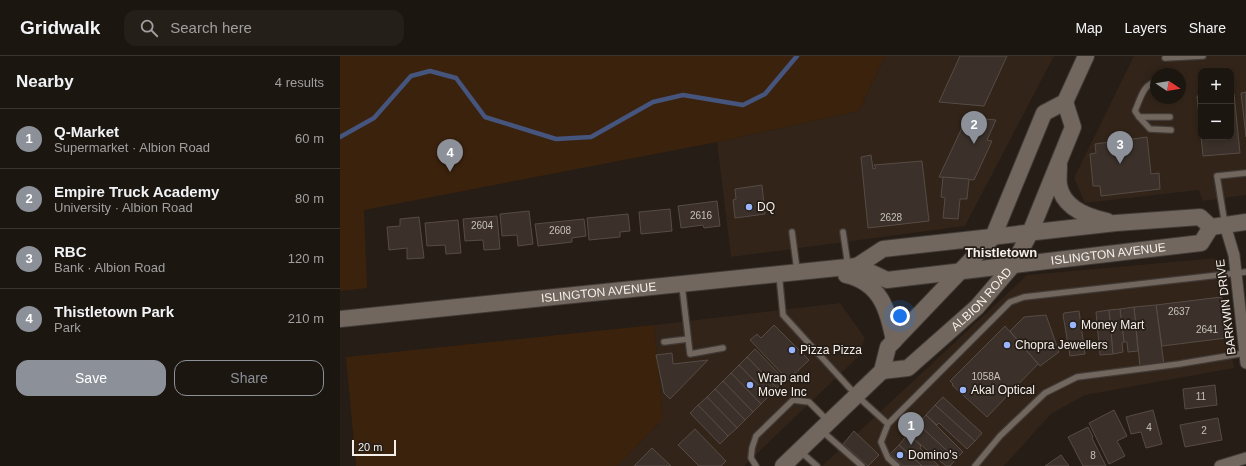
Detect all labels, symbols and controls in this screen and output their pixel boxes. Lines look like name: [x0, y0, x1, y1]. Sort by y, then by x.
search box: [124, 10, 404, 46]
text: Gridwalk: [20, 17, 100, 38]
icon: search: [138, 17, 160, 39]
text: Search here: [170, 19, 252, 36]
text: Map: [1075, 20, 1103, 36]
text: Layers: [1125, 20, 1167, 36]
text: Share: [1189, 20, 1226, 36]
north arrow: [1150, 68, 1186, 104]
map controls: [1198, 68, 1234, 140]
button: +: [1198, 68, 1234, 104]
text: Nearby: [16, 72, 74, 91]
text: 4 results: [275, 75, 324, 90]
button: −: [1198, 104, 1234, 140]
pin: 2: [961, 111, 987, 144]
text: Q-Market: [54, 123, 119, 140]
text: 1: [25, 131, 33, 146]
text: 60 m: [295, 131, 324, 146]
pin: 3: [1107, 131, 1133, 164]
pin: 4: [437, 139, 463, 172]
text: Supermarket · Albion Road: [54, 140, 210, 155]
text: Empire Truck Academy: [54, 183, 219, 200]
text: 2: [25, 191, 33, 206]
text: 80 m: [295, 191, 324, 206]
text: University · Albion Road: [54, 200, 193, 215]
place label: DQ: [757, 200, 775, 214]
marker: DQ: [744, 202, 754, 212]
house number: 2616: [690, 210, 713, 221]
house number: 2628: [880, 212, 903, 223]
house number: 2604: [471, 220, 494, 231]
house number: 2608: [549, 225, 572, 236]
street label: ISLINGTON AVENUE: [1050, 240, 1167, 268]
text: RBC: [54, 243, 87, 260]
district label: Thistletown: [965, 245, 1037, 260]
text: 3: [25, 251, 33, 266]
text: 120 m: [288, 251, 324, 266]
street label: BARKWIN DRIVE: [1213, 258, 1239, 356]
text: Bank · Albion Road: [54, 260, 165, 275]
street label: ALBION ROAD: [948, 264, 1015, 334]
street label: ISLINGTON AVENUE: [540, 280, 657, 305]
text: Thistletown Park: [54, 303, 174, 320]
your location: [890, 306, 910, 326]
house number: 2637: [1168, 306, 1191, 317]
text: 4: [25, 311, 33, 326]
text: 210 m: [288, 311, 324, 326]
place label: Money Mart: [1081, 318, 1145, 332]
text: Park: [54, 320, 81, 335]
marker: Money Mart: [1068, 320, 1078, 330]
house number: 2641: [1196, 324, 1219, 335]
place label: Chopra Jewellers: [1015, 338, 1108, 352]
marker: Chopra Jewellers: [1002, 340, 1012, 350]
place label: Pizza Pizza: [800, 343, 862, 357]
marker: Pizza Pizza: [787, 345, 797, 355]
button: Save: [16, 360, 166, 396]
button: Share: [174, 360, 324, 396]
place label: Wrap and Move Inc: [758, 371, 810, 399]
house number: 1058A: [972, 371, 1001, 382]
marker: Wrap and Move Inc: [745, 380, 755, 390]
place label: Akal Optical: [971, 383, 1035, 397]
marker: Akal Optical: [958, 385, 968, 395]
house number: 11: [1196, 391, 1207, 402]
pin: 1: [898, 412, 924, 445]
house number: 4: [1146, 422, 1152, 433]
house number: 2: [1201, 425, 1207, 436]
scale bar: [352, 438, 396, 457]
text: 20 m: [358, 441, 382, 453]
place label: Domino's: [908, 448, 958, 462]
marker: Domino's: [895, 450, 905, 460]
house number: 8: [1090, 450, 1096, 461]

